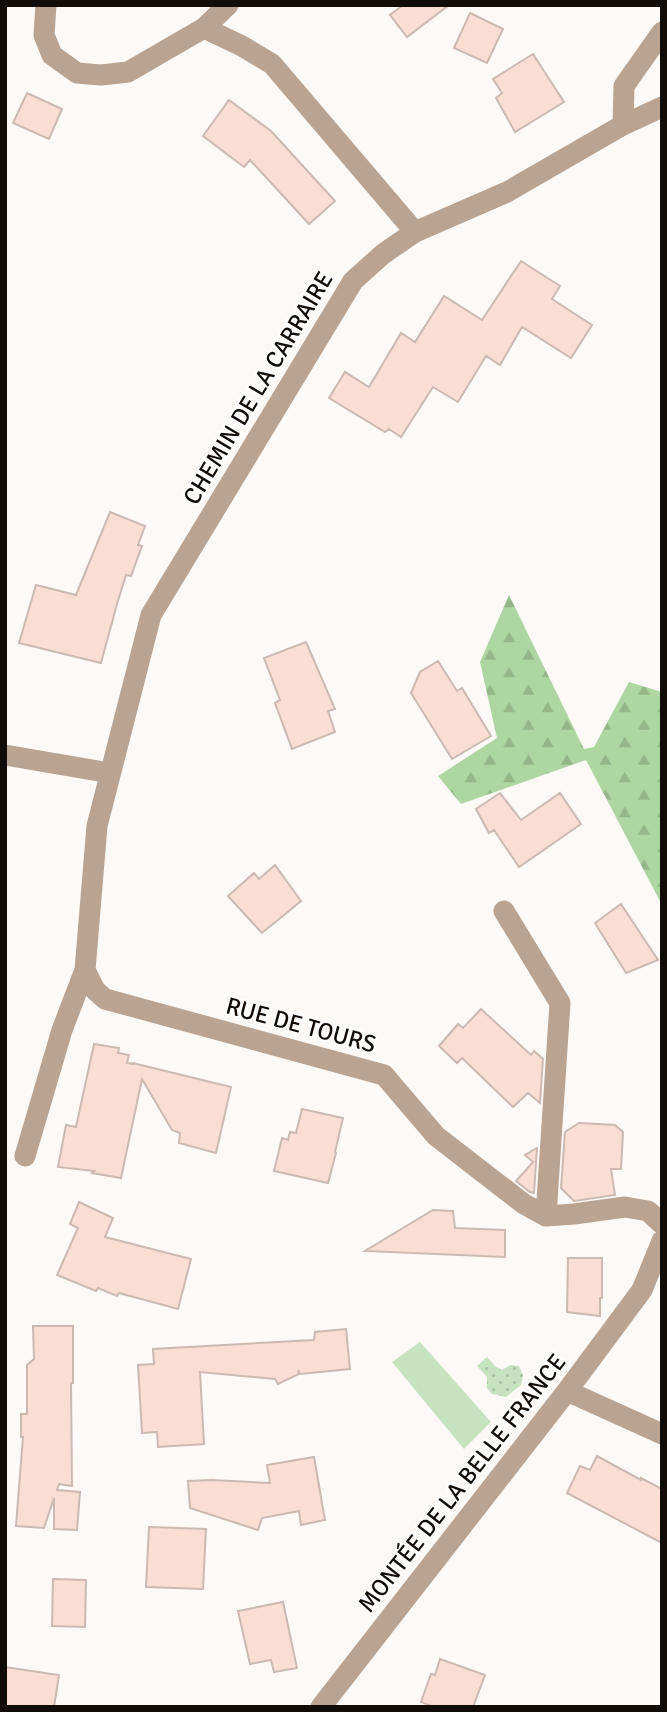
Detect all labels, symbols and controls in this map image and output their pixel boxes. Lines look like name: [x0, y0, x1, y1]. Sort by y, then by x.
street label: CHEMIN DE LA CARRAIRE: [176, 266, 340, 510]
street label: RUE DE TOURS: [223, 991, 379, 1059]
street label: MONTÉE DE LA BELLE FRANCE: [352, 1348, 572, 1618]

